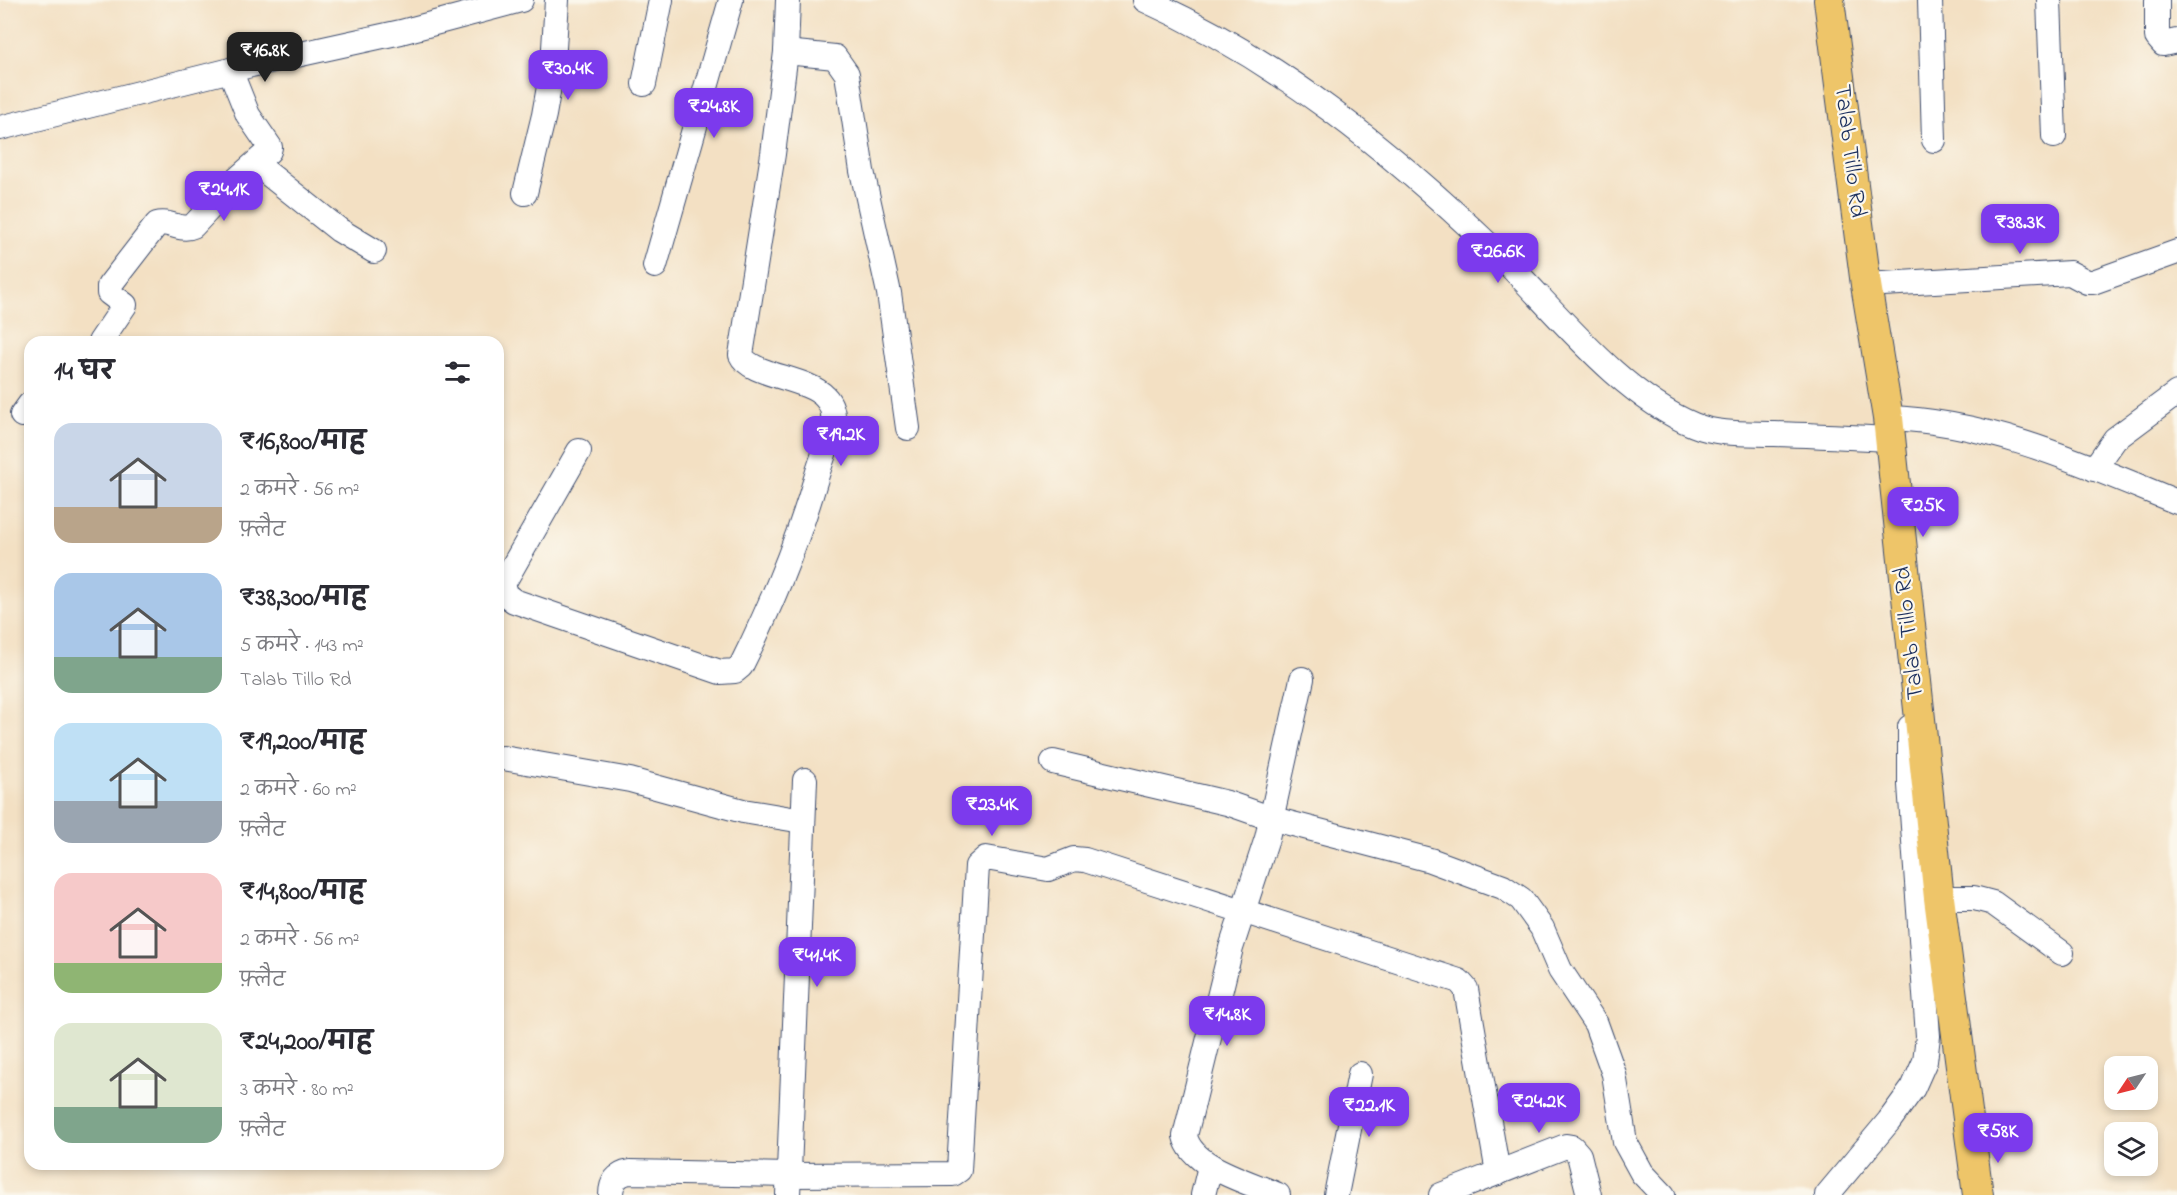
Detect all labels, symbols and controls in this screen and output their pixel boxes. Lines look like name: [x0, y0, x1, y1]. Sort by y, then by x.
pin: ₹16.8K: [216, 32, 314, 83]
text: ₹16.8K: [241, 37, 289, 66]
pin: ₹30.4K: [519, 50, 617, 101]
text: ₹30.4K: [543, 55, 593, 84]
street label: Talab Tillo Rd: [1823, 82, 1875, 220]
pin: ₹24.8K: [665, 88, 763, 139]
text: ₹24.8K: [688, 93, 740, 122]
pin: ₹24.1K: [175, 171, 273, 222]
text: ₹24.1K: [199, 176, 249, 205]
pin: ₹38.3K: [1971, 204, 2069, 255]
text: ₹38.3K: [1995, 209, 2045, 238]
pin: ₹26.6K: [1449, 233, 1547, 284]
text: ₹26.6K: [1471, 238, 1525, 267]
text: 14 घर: [54, 354, 114, 392]
icon: filters: [441, 356, 474, 389]
pin: ₹19.2K: [792, 416, 890, 467]
text: ₹19.2K: [817, 421, 865, 450]
text: ₹16,800/माह: [240, 424, 366, 462]
icon: home: [102, 447, 174, 519]
text: 2 कमरे · 56 m²: [240, 476, 360, 505]
pin: ₹25K: [1887, 487, 1959, 538]
text: ₹25K: [1901, 492, 1945, 521]
text: फ़्लैट: [240, 517, 286, 546]
street label: Talab Tillo Rd: [1886, 564, 1934, 701]
text: ₹38,300/माह: [240, 580, 368, 618]
icon: home: [102, 597, 174, 669]
text: 5 कमरे · 143 m²: [240, 632, 364, 661]
text: Talab Tillo Rd: [240, 666, 351, 695]
text: ₹19,200/माह: [240, 724, 365, 762]
icon: home: [102, 747, 174, 819]
text: 2 कमरे · 60 m²: [240, 776, 357, 805]
pin: ₹23.4K: [943, 786, 1041, 837]
text: ₹23.4K: [966, 791, 1018, 820]
text: फ़्लैट: [240, 817, 286, 846]
text: ₹14,800/माह: [240, 874, 365, 912]
icon: home: [102, 897, 174, 969]
text: 2 कमरे · 56 m²: [240, 926, 360, 955]
pin: ₹41.4K: [768, 937, 866, 988]
text: ₹41.4K: [793, 942, 841, 971]
text: फ़्लैट: [240, 967, 286, 996]
pin: ₹14.8K: [1178, 996, 1276, 1047]
text: ₹14.8K: [1203, 1001, 1251, 1030]
text: ₹24,200/माह: [240, 1024, 373, 1062]
icon: home: [102, 1047, 174, 1119]
north arrow: [2104, 1056, 2158, 1110]
map controls: [2104, 1056, 2158, 1176]
text: 3 कमरे · 80 m²: [240, 1076, 354, 1105]
pin: ₹24.2K: [1490, 1083, 1588, 1134]
pin: ₹22.1K: [1320, 1087, 1418, 1138]
text: ₹24.2K: [1512, 1088, 1566, 1117]
text: ₹22.1K: [1343, 1092, 1395, 1121]
pin: ₹58K: [1962, 1113, 2034, 1164]
text: फ़्लैट: [240, 1117, 286, 1146]
text: ₹58K: [1978, 1118, 2018, 1147]
button: layers: [2104, 1122, 2158, 1176]

